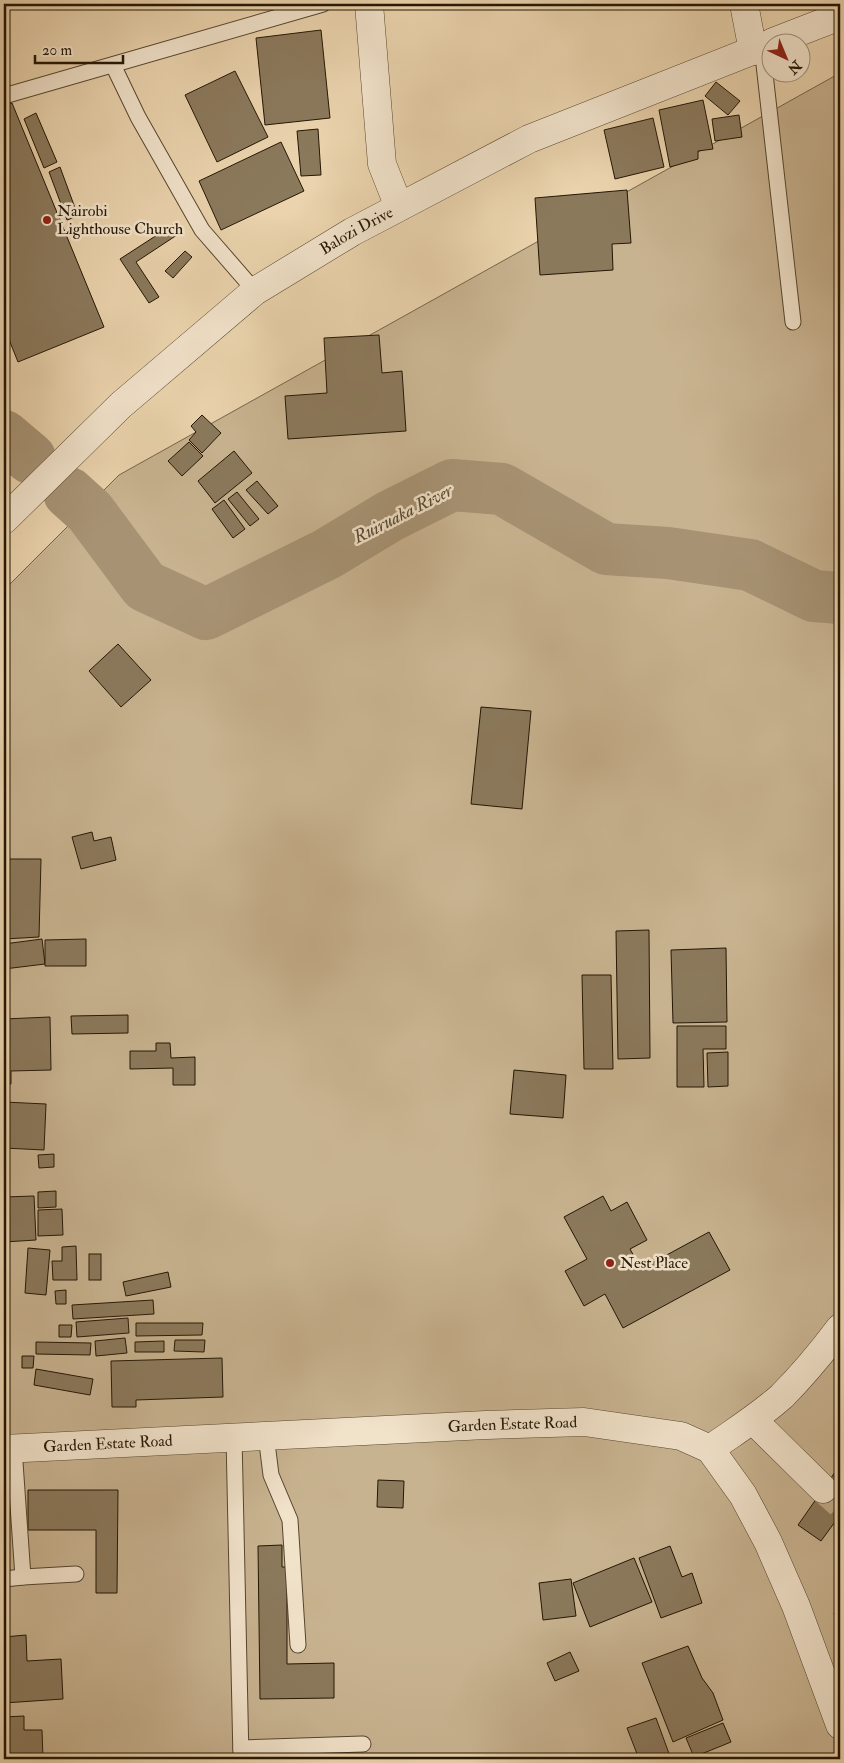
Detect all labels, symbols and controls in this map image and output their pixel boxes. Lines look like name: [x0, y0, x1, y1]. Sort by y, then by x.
scale bar: [35, 32, 122, 64]
north arrow: [762, 32, 812, 82]
text: 20 m: [42, 41, 72, 60]
text: N: [784, 56, 806, 78]
place label: Nairobi Lighthouse Church: [57, 201, 184, 239]
street label: Balozi Drive: [316, 202, 397, 259]
marker: Nairobi Lighthouse Church: [41, 214, 53, 226]
water label: Ruiruaka River: [349, 479, 458, 549]
place label: Nest Place: [620, 1253, 688, 1273]
marker: Nest Place: [604, 1257, 616, 1269]
street label: Garden Estate Road: [447, 1412, 578, 1437]
street label: Garden Estate Road: [43, 1431, 173, 1457]

